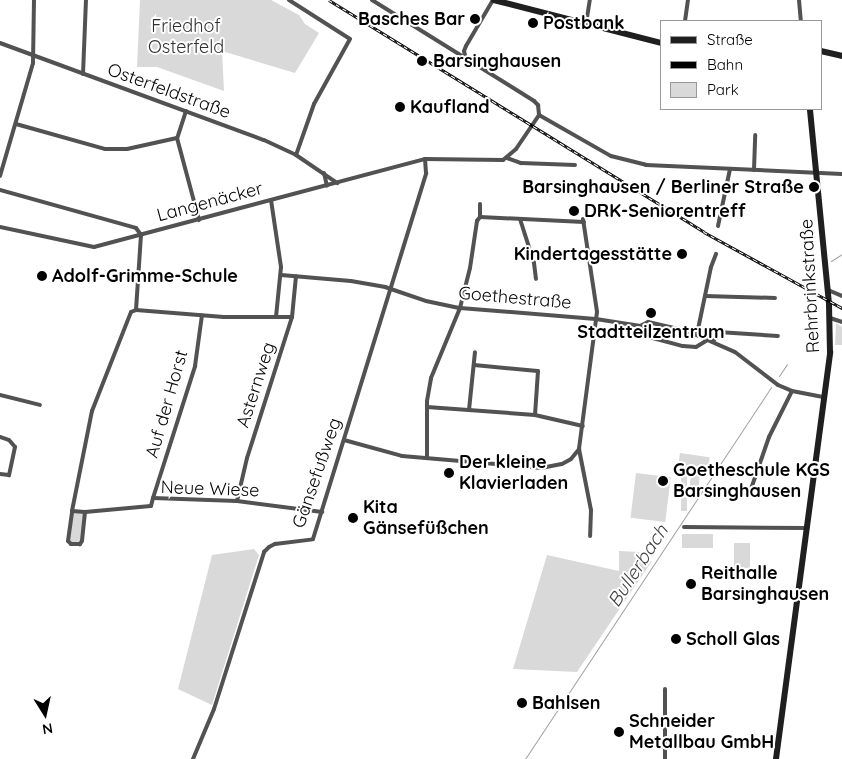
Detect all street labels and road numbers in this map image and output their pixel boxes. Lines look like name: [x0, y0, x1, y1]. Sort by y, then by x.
street label: Osterfeldstraße: [104, 59, 234, 123]
street label: Langenäcker: [155, 177, 265, 227]
street label: Rehrbrinkstraße: [796, 218, 824, 354]
street label: Goethestraße: [458, 282, 572, 314]
street label: Asternweg: [232, 340, 280, 430]
street label: Auf der Horst: [141, 348, 193, 460]
street label: Gänsefußweg: [288, 415, 346, 531]
street label: Neue Wiese: [160, 476, 260, 502]

